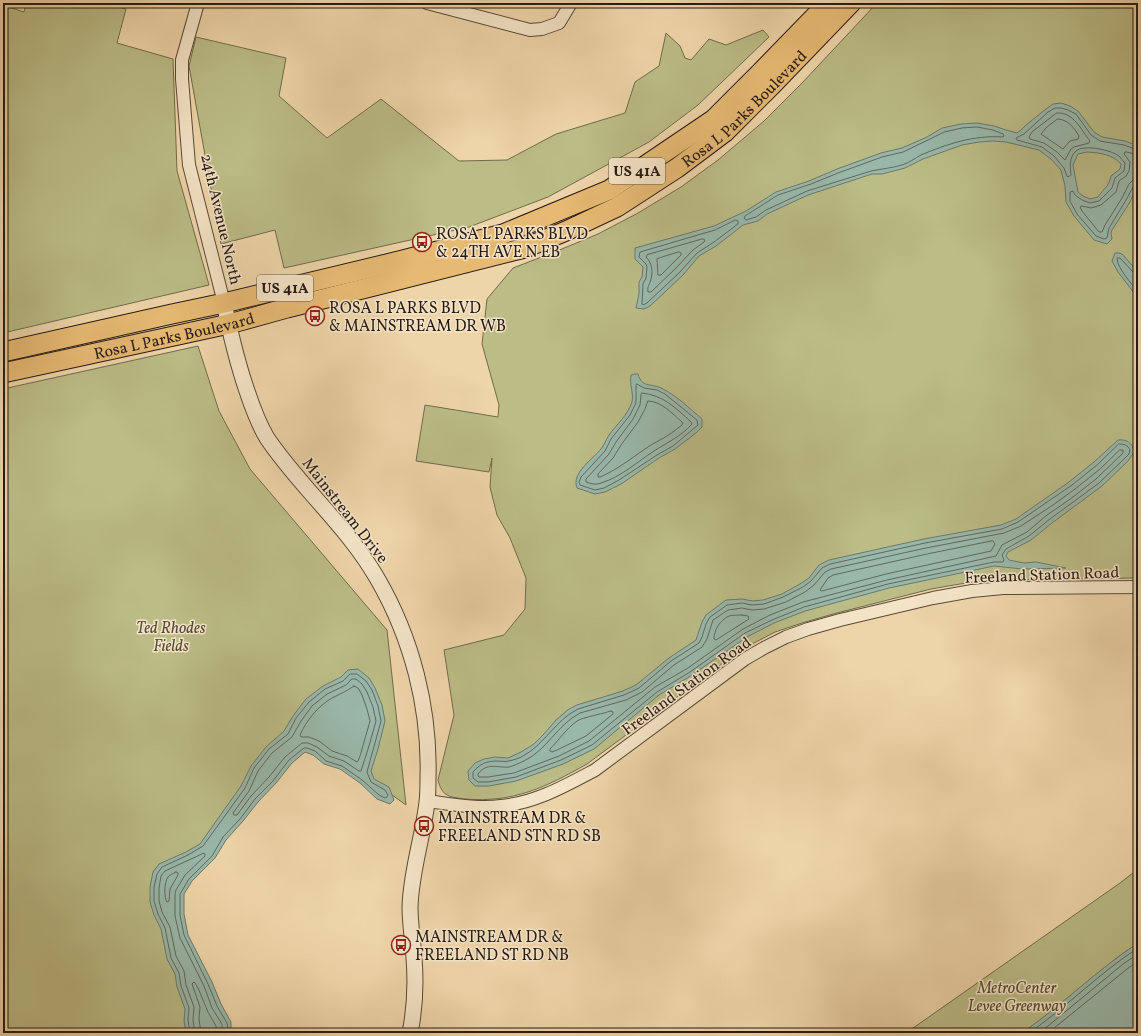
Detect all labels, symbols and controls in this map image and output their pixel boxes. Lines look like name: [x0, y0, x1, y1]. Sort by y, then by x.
street label: Rosa L Parks Boulevard: [678, 46, 813, 174]
street label: 24th Avenue North: [194, 152, 246, 287]
road number: US 41A: [609, 158, 665, 184]
place label: ROSA L PARKS BLVD & 24TH AVE N EB: [436, 224, 588, 264]
bus stop icon: ROSA L PARKS BLVD & 24TH AVE N EB: [411, 231, 433, 253]
road number: US 41A: [257, 275, 313, 301]
place label: ROSA L PARKS BLVD & MAINSTREAM DR WB: [329, 298, 506, 338]
bus stop icon: ROSA L PARKS BLVD & MAINSTREAM DR WB: [304, 305, 326, 327]
street label: Rosa L Parks Boulevard: [92, 308, 257, 366]
street label: Mainstream Drive: [296, 454, 393, 569]
street label: Freeland Station Road: [964, 562, 1120, 590]
park label: Ted Rhodes Fields: [136, 618, 206, 658]
street label: Freeland Station Road: [618, 632, 756, 741]
place label: MAINSTREAM DR & FREELAND STN RD SB: [438, 808, 601, 848]
bus stop icon: MAINSTREAM DR & FREELAND STN RD SB: [413, 815, 435, 837]
place label: MAINSTREAM DR & FREELAND ST RD NB: [415, 927, 569, 967]
bus stop icon: MAINSTREAM DR & FREELAND ST RD NB: [390, 934, 412, 956]
park label: MetroCenter Levee Greenway: [968, 978, 1066, 1018]

